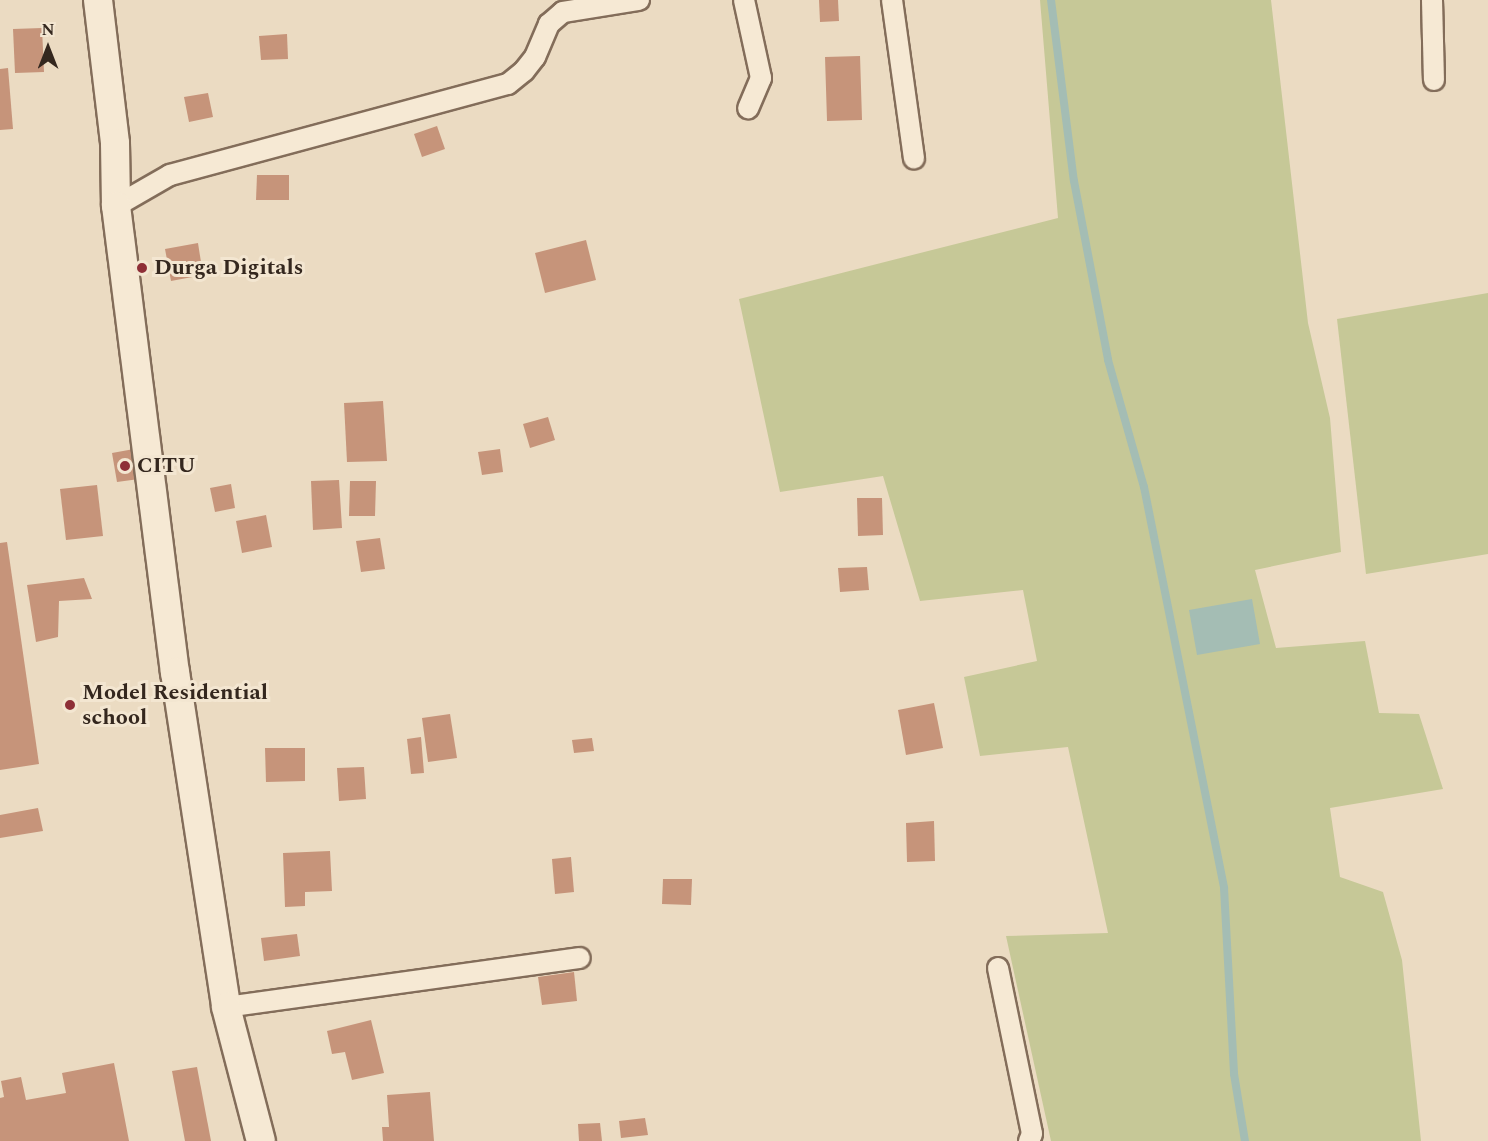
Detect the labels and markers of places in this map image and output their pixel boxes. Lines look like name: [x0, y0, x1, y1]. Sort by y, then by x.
place label: Durga Digitals: [154, 255, 303, 281]
marker: Durga Digitals: [135, 261, 149, 275]
place label: CITU: [137, 453, 196, 479]
marker: CITU: [118, 459, 132, 473]
place label: Model Residential school: [82, 679, 268, 730]
marker: Model Residential school: [63, 698, 77, 712]

